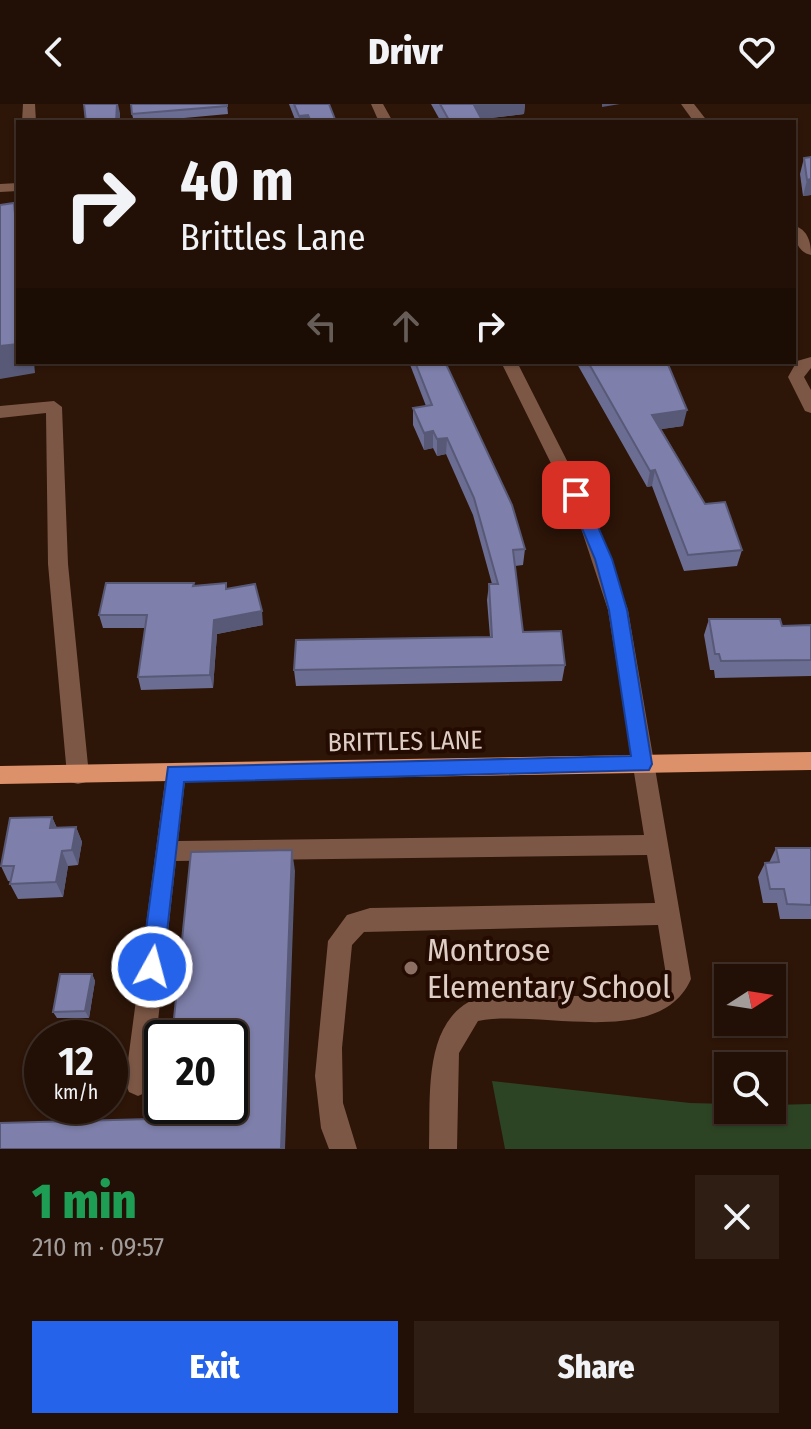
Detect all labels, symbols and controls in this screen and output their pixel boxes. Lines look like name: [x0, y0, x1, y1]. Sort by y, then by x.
icon: back: [32, 30, 76, 74]
text: Drivr: [368, 30, 443, 74]
icon: heart: [735, 30, 779, 74]
text: 40 m: [180, 148, 294, 215]
icon: right: [48, 152, 152, 256]
text: Brittles Lane: [180, 216, 366, 260]
icon: left: [300, 304, 344, 348]
icon: ahead: [384, 304, 428, 348]
icon: right: [468, 304, 512, 348]
pin: [542, 461, 610, 529]
icon: arrive: [554, 473, 598, 517]
street label: BRITTLES LANE: [327, 725, 483, 758]
position arrow: [110, 925, 194, 1009]
place label: Montrose Elementary School: [427, 931, 671, 1006]
marker: Montrose Elementary School: [402, 959, 420, 977]
north arrow: [714, 964, 786, 1036]
map controls: [714, 964, 786, 1124]
speed limit sign: 20: [144, 1020, 248, 1124]
text: 12: [58, 1038, 94, 1086]
button: search: [714, 1052, 786, 1124]
text: km/h: [54, 1080, 98, 1104]
text: 1 min: [32, 1173, 136, 1231]
button: close: [695, 1175, 779, 1259]
text: 210 m · 09:57: [32, 1232, 164, 1263]
button: Exit: [32, 1321, 398, 1413]
button: Share: [414, 1321, 779, 1413]

